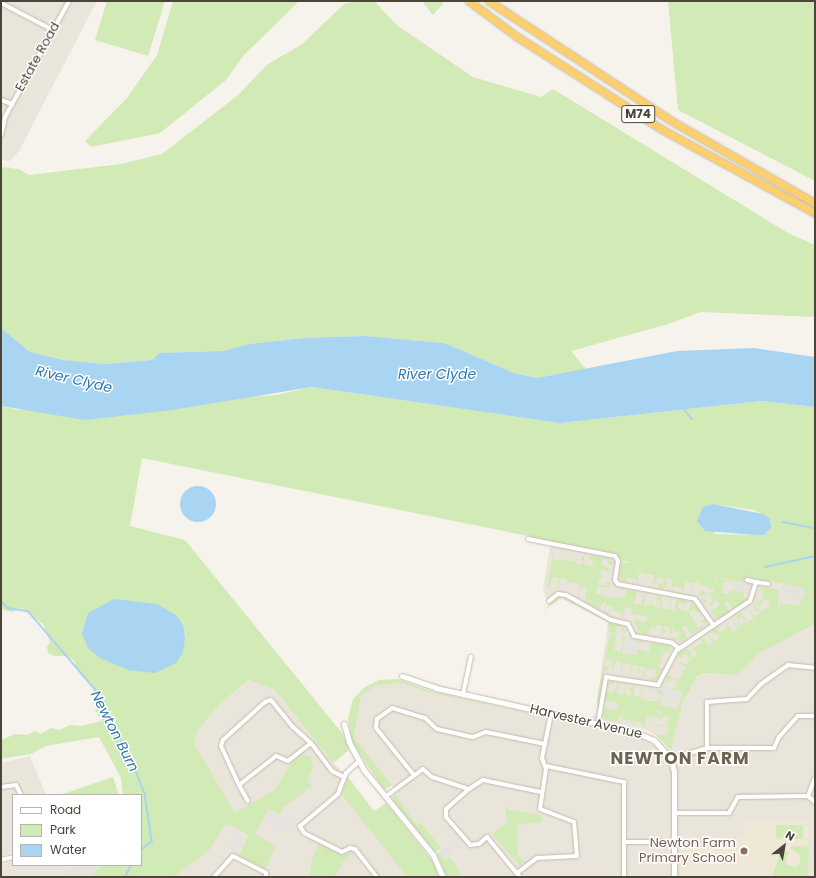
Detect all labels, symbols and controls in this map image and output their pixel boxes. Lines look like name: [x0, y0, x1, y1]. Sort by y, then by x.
street label: Estate Road: [13, 20, 63, 94]
road number: M74: [621, 104, 655, 124]
water label: River Clyde: [34, 362, 114, 396]
water label: River Clyde: [398, 366, 476, 382]
water label: Newton Burn: [87, 688, 143, 774]
street label: Harvester Avenue: [528, 701, 644, 743]
district label: NEWTON FARM: [610, 749, 750, 769]
legend: [12, 794, 142, 866]
text: Road: [50, 801, 81, 818]
text: Park: [50, 821, 76, 838]
north arrow: [764, 826, 804, 866]
text: N: [783, 827, 798, 845]
place label: Newton Farm Primary School: [639, 836, 736, 867]
text: Water: [50, 841, 86, 858]
marker: Newton Farm Primary School: [739, 846, 749, 856]

